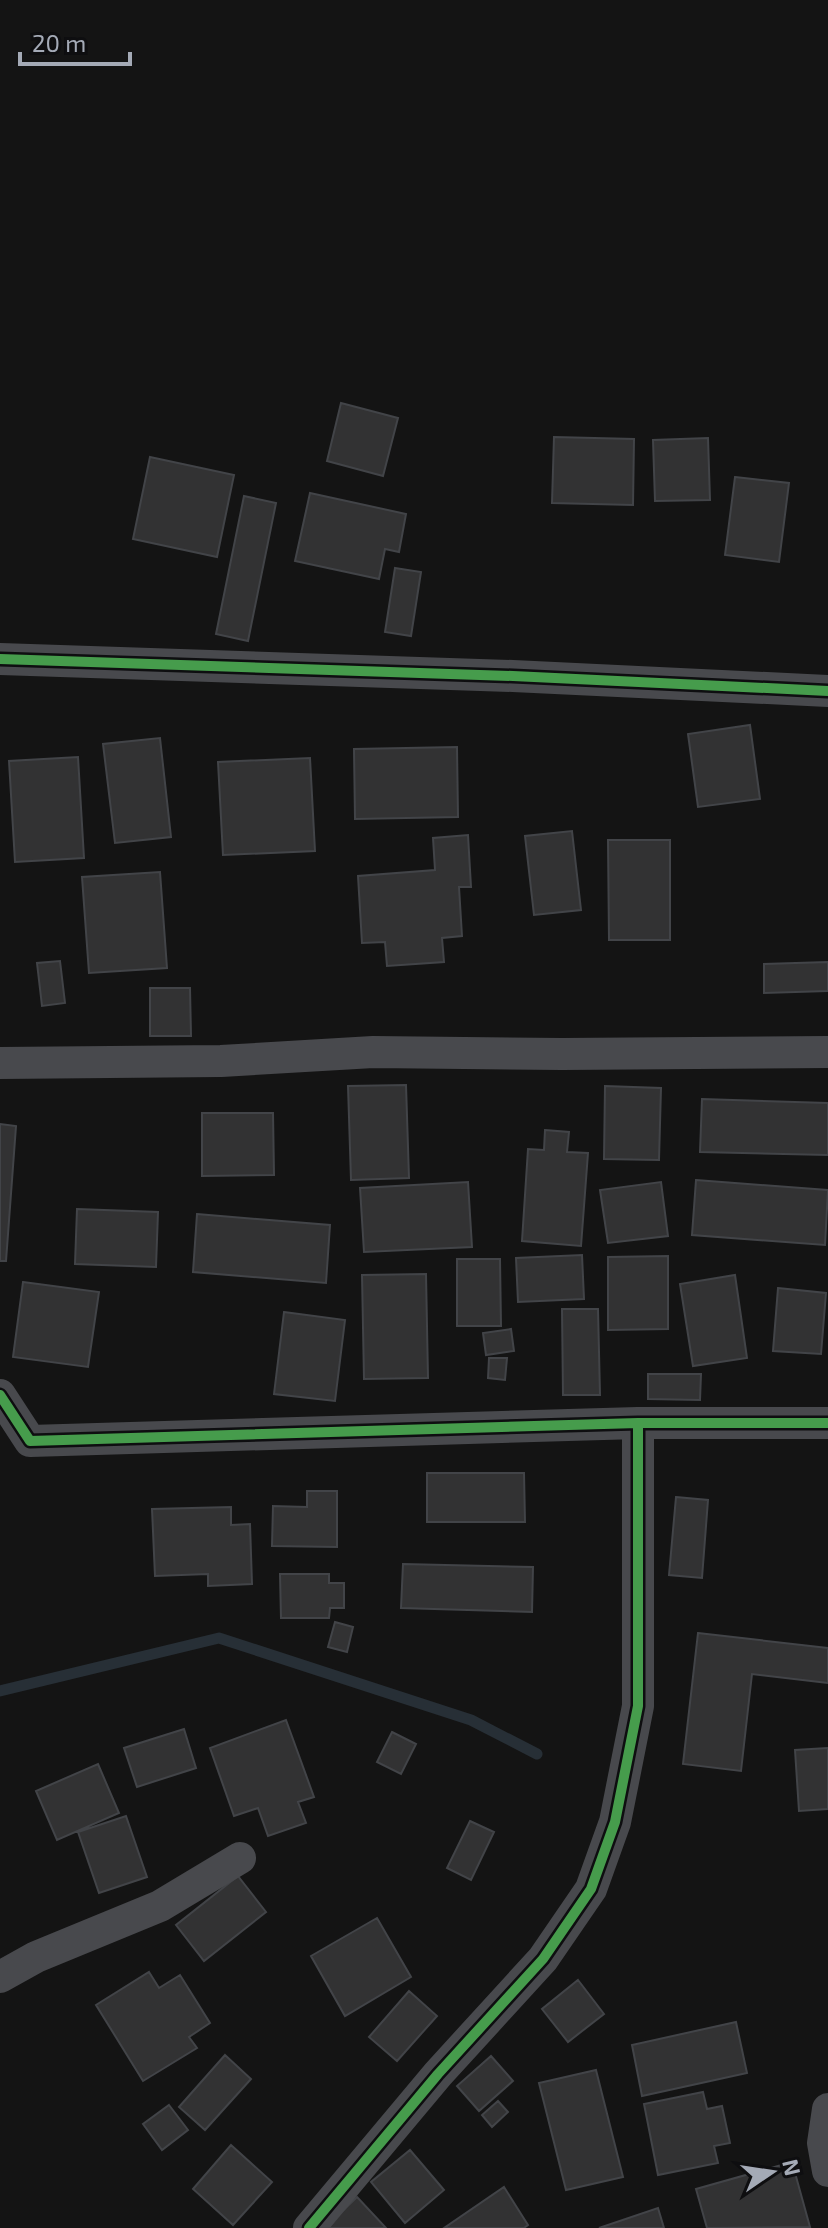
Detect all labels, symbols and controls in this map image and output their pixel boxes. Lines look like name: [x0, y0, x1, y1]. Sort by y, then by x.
scale bar: [20, 16, 130, 66]
text: 20 m: [32, 28, 86, 57]
north arrow: [732, 2132, 812, 2212]
text: N: [778, 2157, 807, 2178]

